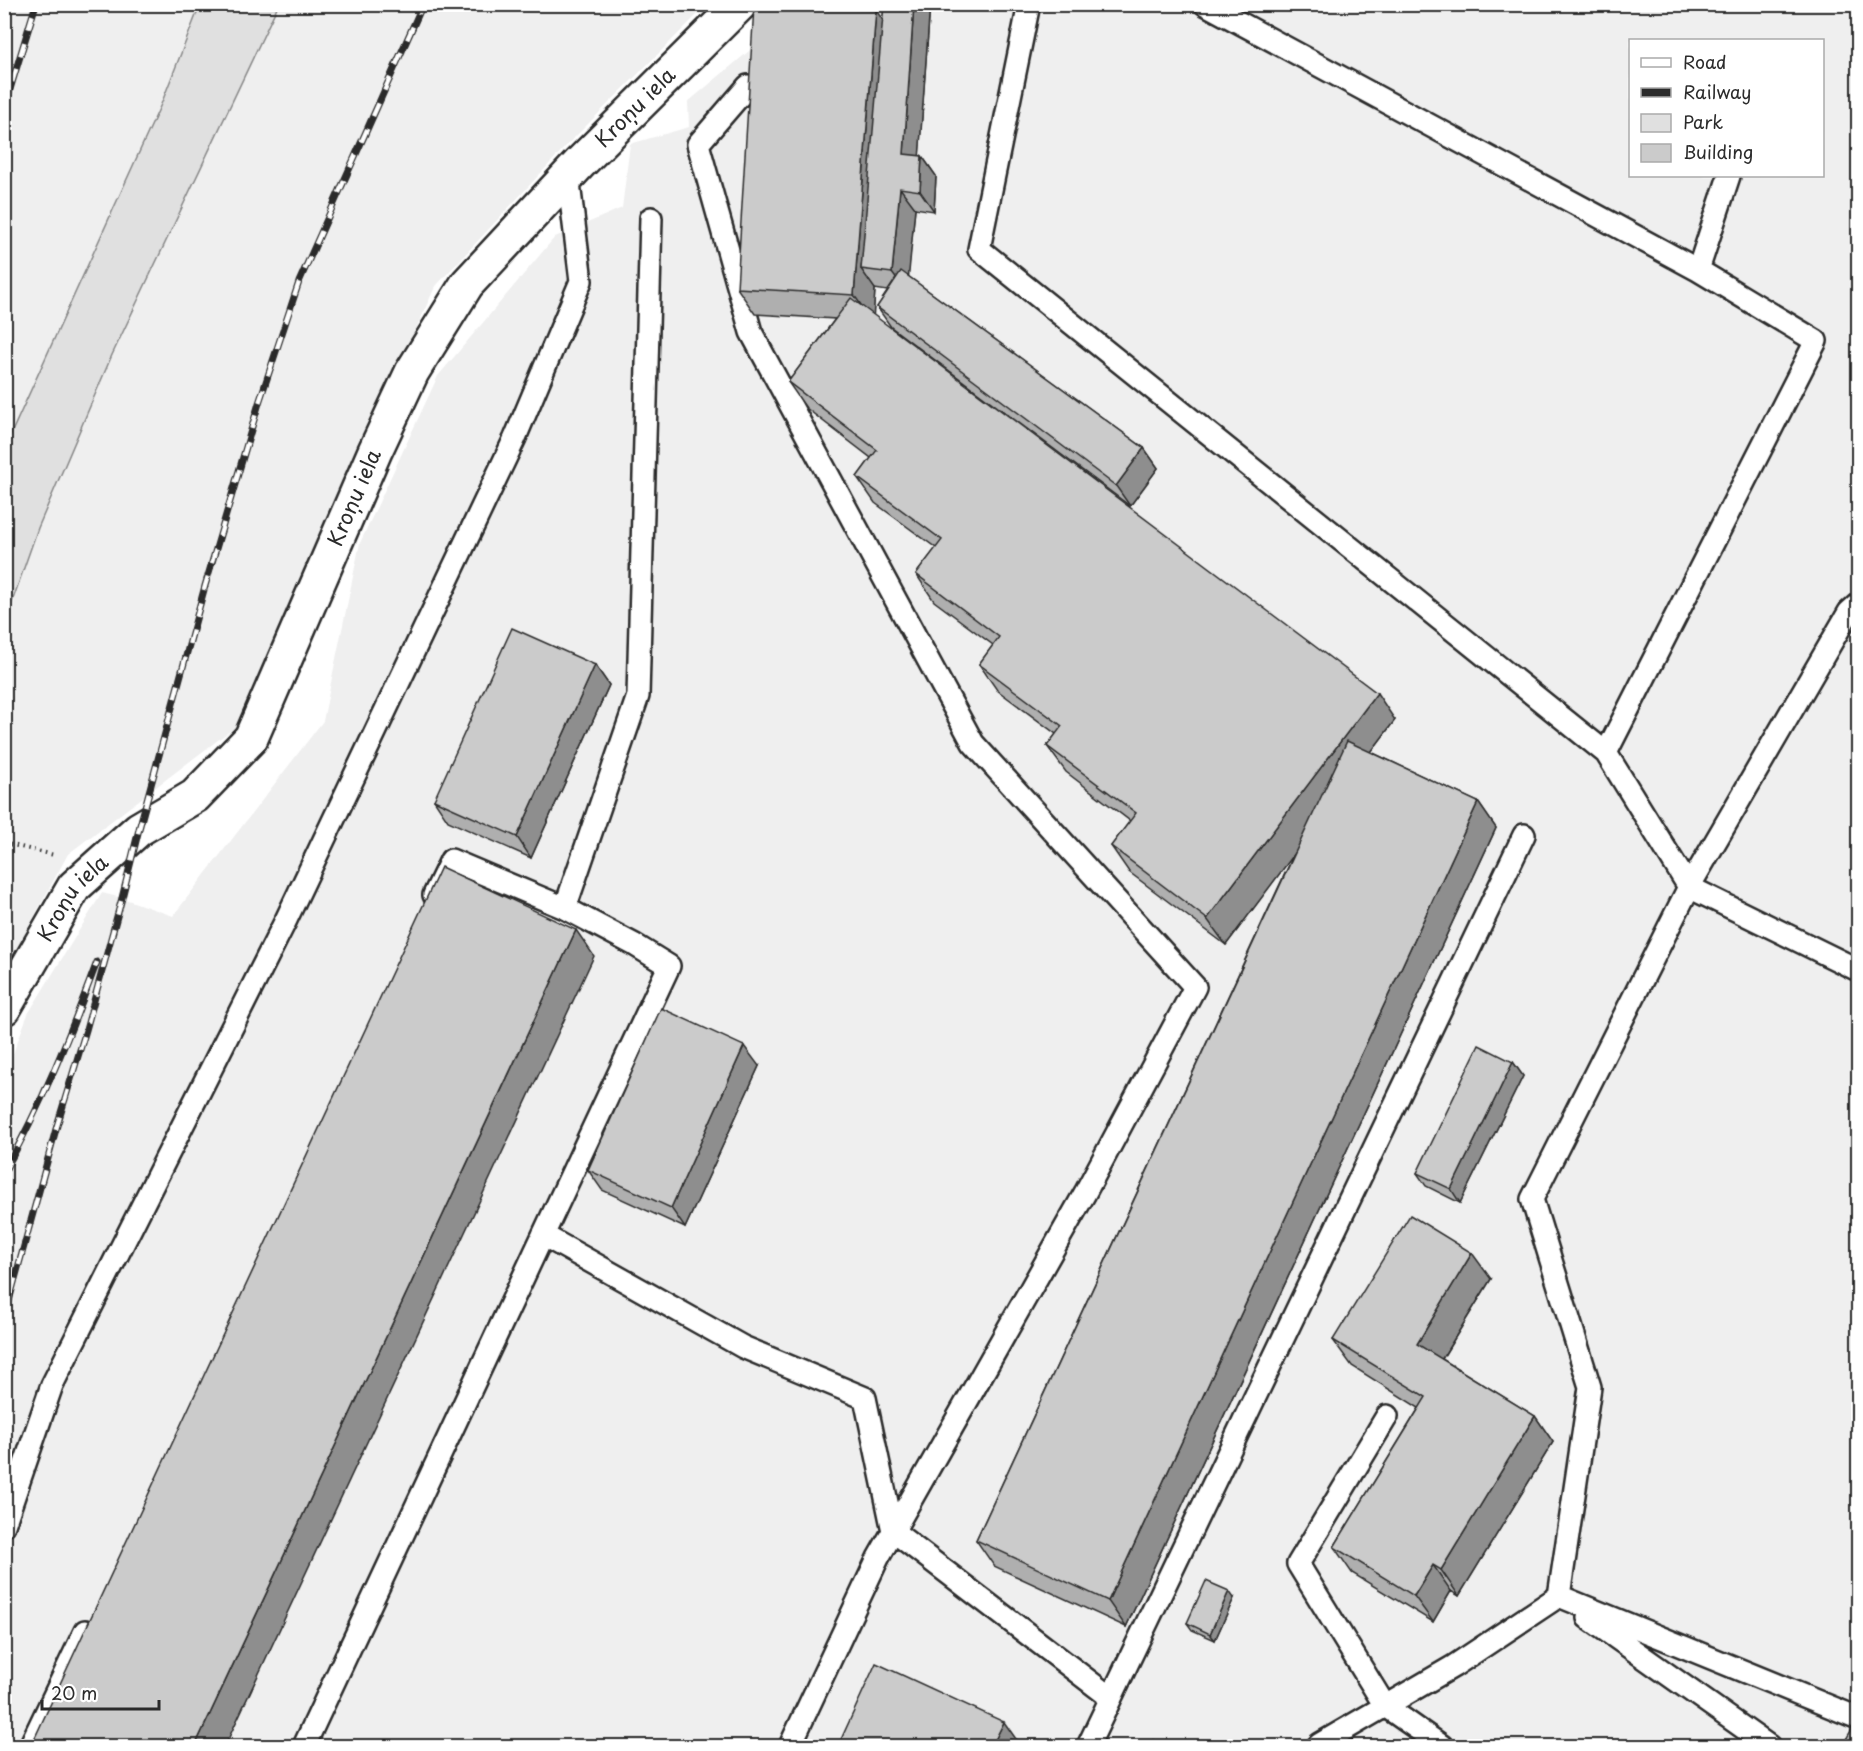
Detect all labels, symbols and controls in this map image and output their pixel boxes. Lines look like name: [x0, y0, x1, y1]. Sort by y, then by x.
legend: [1629, 39, 1824, 177]
text: Road: [1683, 48, 1727, 75]
street label: Kroņu iela: [586, 59, 682, 154]
text: Railway: [1683, 78, 1751, 105]
text: Park: [1683, 108, 1723, 135]
text: Building: [1683, 138, 1753, 165]
street label: Kroņu iela: [318, 444, 388, 551]
street label: Kroņu iela: [28, 846, 114, 947]
scale bar: [42, 1673, 159, 1711]
text: 20 m: [51, 1679, 97, 1706]

